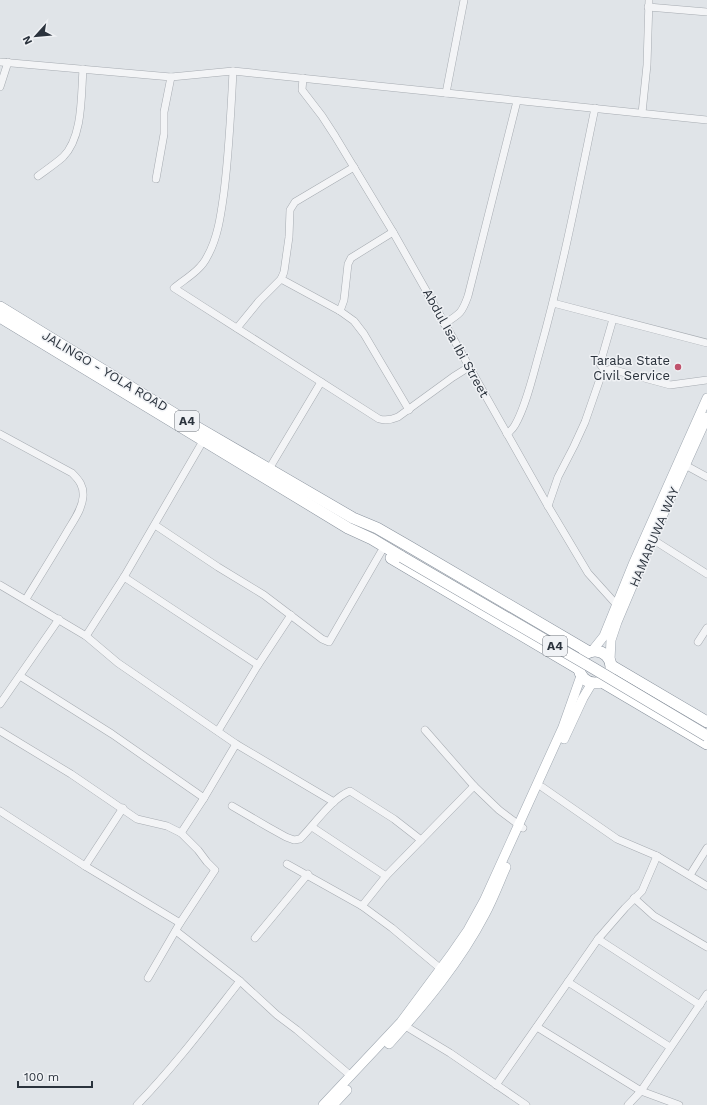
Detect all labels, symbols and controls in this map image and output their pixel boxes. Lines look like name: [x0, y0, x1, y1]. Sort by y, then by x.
north arrow: [16, 16, 56, 56]
text: N: [20, 34, 35, 47]
street label: Abdul Isa Ibi Street: [420, 286, 492, 400]
street label: JALINGO - YOLA ROAD: [39, 327, 171, 415]
place label: Taraba State Civil Service: [590, 353, 670, 383]
marker: Taraba State Civil Service: [673, 362, 683, 372]
road number: A4: [175, 411, 199, 431]
street label: HAMARUWA WAY: [626, 484, 682, 589]
road number: A4: [543, 636, 567, 656]
scale bar: [18, 1063, 92, 1089]
text: 100 m: [24, 1070, 59, 1084]

